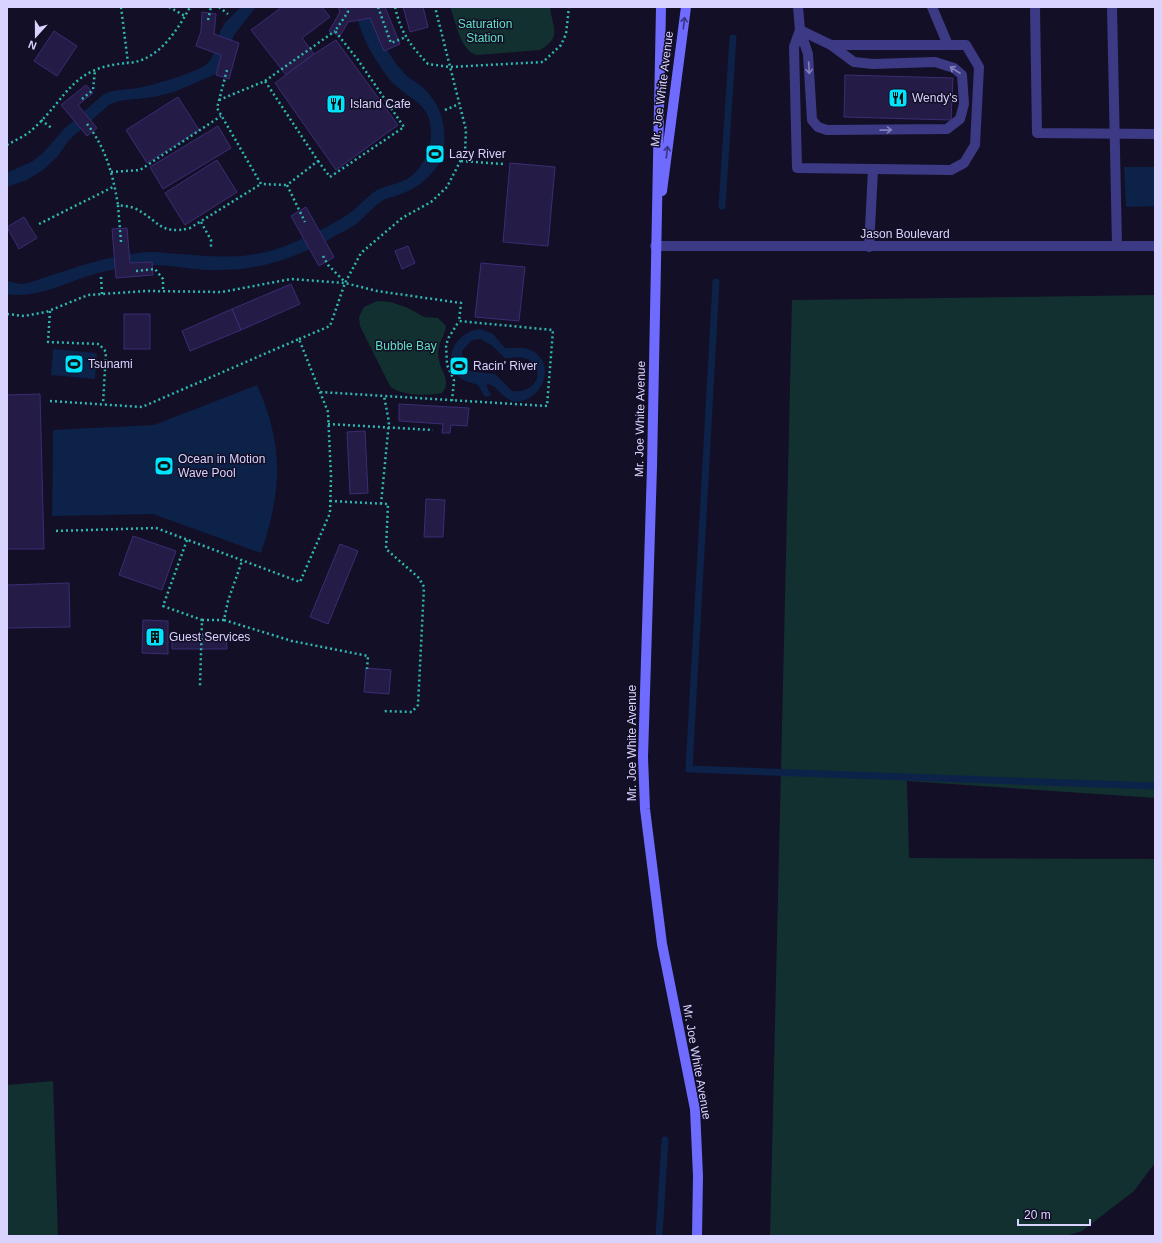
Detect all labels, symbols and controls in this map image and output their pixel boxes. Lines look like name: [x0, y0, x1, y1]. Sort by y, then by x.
north arrow: [16, 16, 56, 56]
park label: Saturation Station: [458, 17, 512, 45]
one-way arrow: [680, 17, 687, 30]
street label: Mr. Joe White Avenue: [648, 30, 676, 148]
text: N: [27, 38, 38, 52]
one-way arrow: [805, 61, 812, 74]
one-way arrow: [950, 66, 961, 74]
restaurant icon: Wendy's: [887, 87, 909, 109]
place label: Wendy's: [912, 91, 957, 105]
restaurant icon: Island Cafe: [325, 93, 347, 115]
place label: Island Cafe: [350, 97, 411, 111]
one-way arrow: [879, 126, 892, 134]
sports icon: Lazy River: [424, 143, 446, 165]
one-way arrow: [663, 146, 671, 159]
place label: Lazy River: [449, 147, 506, 161]
street label: Jason Boulevard: [860, 227, 950, 241]
park label: Bubble Bay: [375, 339, 437, 353]
sports icon: Tsunami: [63, 353, 85, 375]
sports icon: Racin' River: [448, 355, 470, 377]
place label: Tsunami: [88, 357, 133, 371]
place label: Racin' River: [473, 359, 537, 373]
street label: Mr. Joe White Avenue: [632, 360, 648, 477]
place label: Ocean in Motion Wave Pool: [178, 452, 265, 480]
sports icon: Ocean in Motion Wave Pool: [153, 455, 175, 477]
building icon: Guest Services: [144, 626, 166, 648]
place label: Guest Services: [169, 630, 250, 644]
street label: Mr. Joe White Avenue: [625, 684, 639, 801]
street label: Mr. Joe White Avenue: [680, 1003, 714, 1121]
scale bar: [1018, 1201, 1090, 1227]
text: 20 m: [1024, 1208, 1051, 1222]

